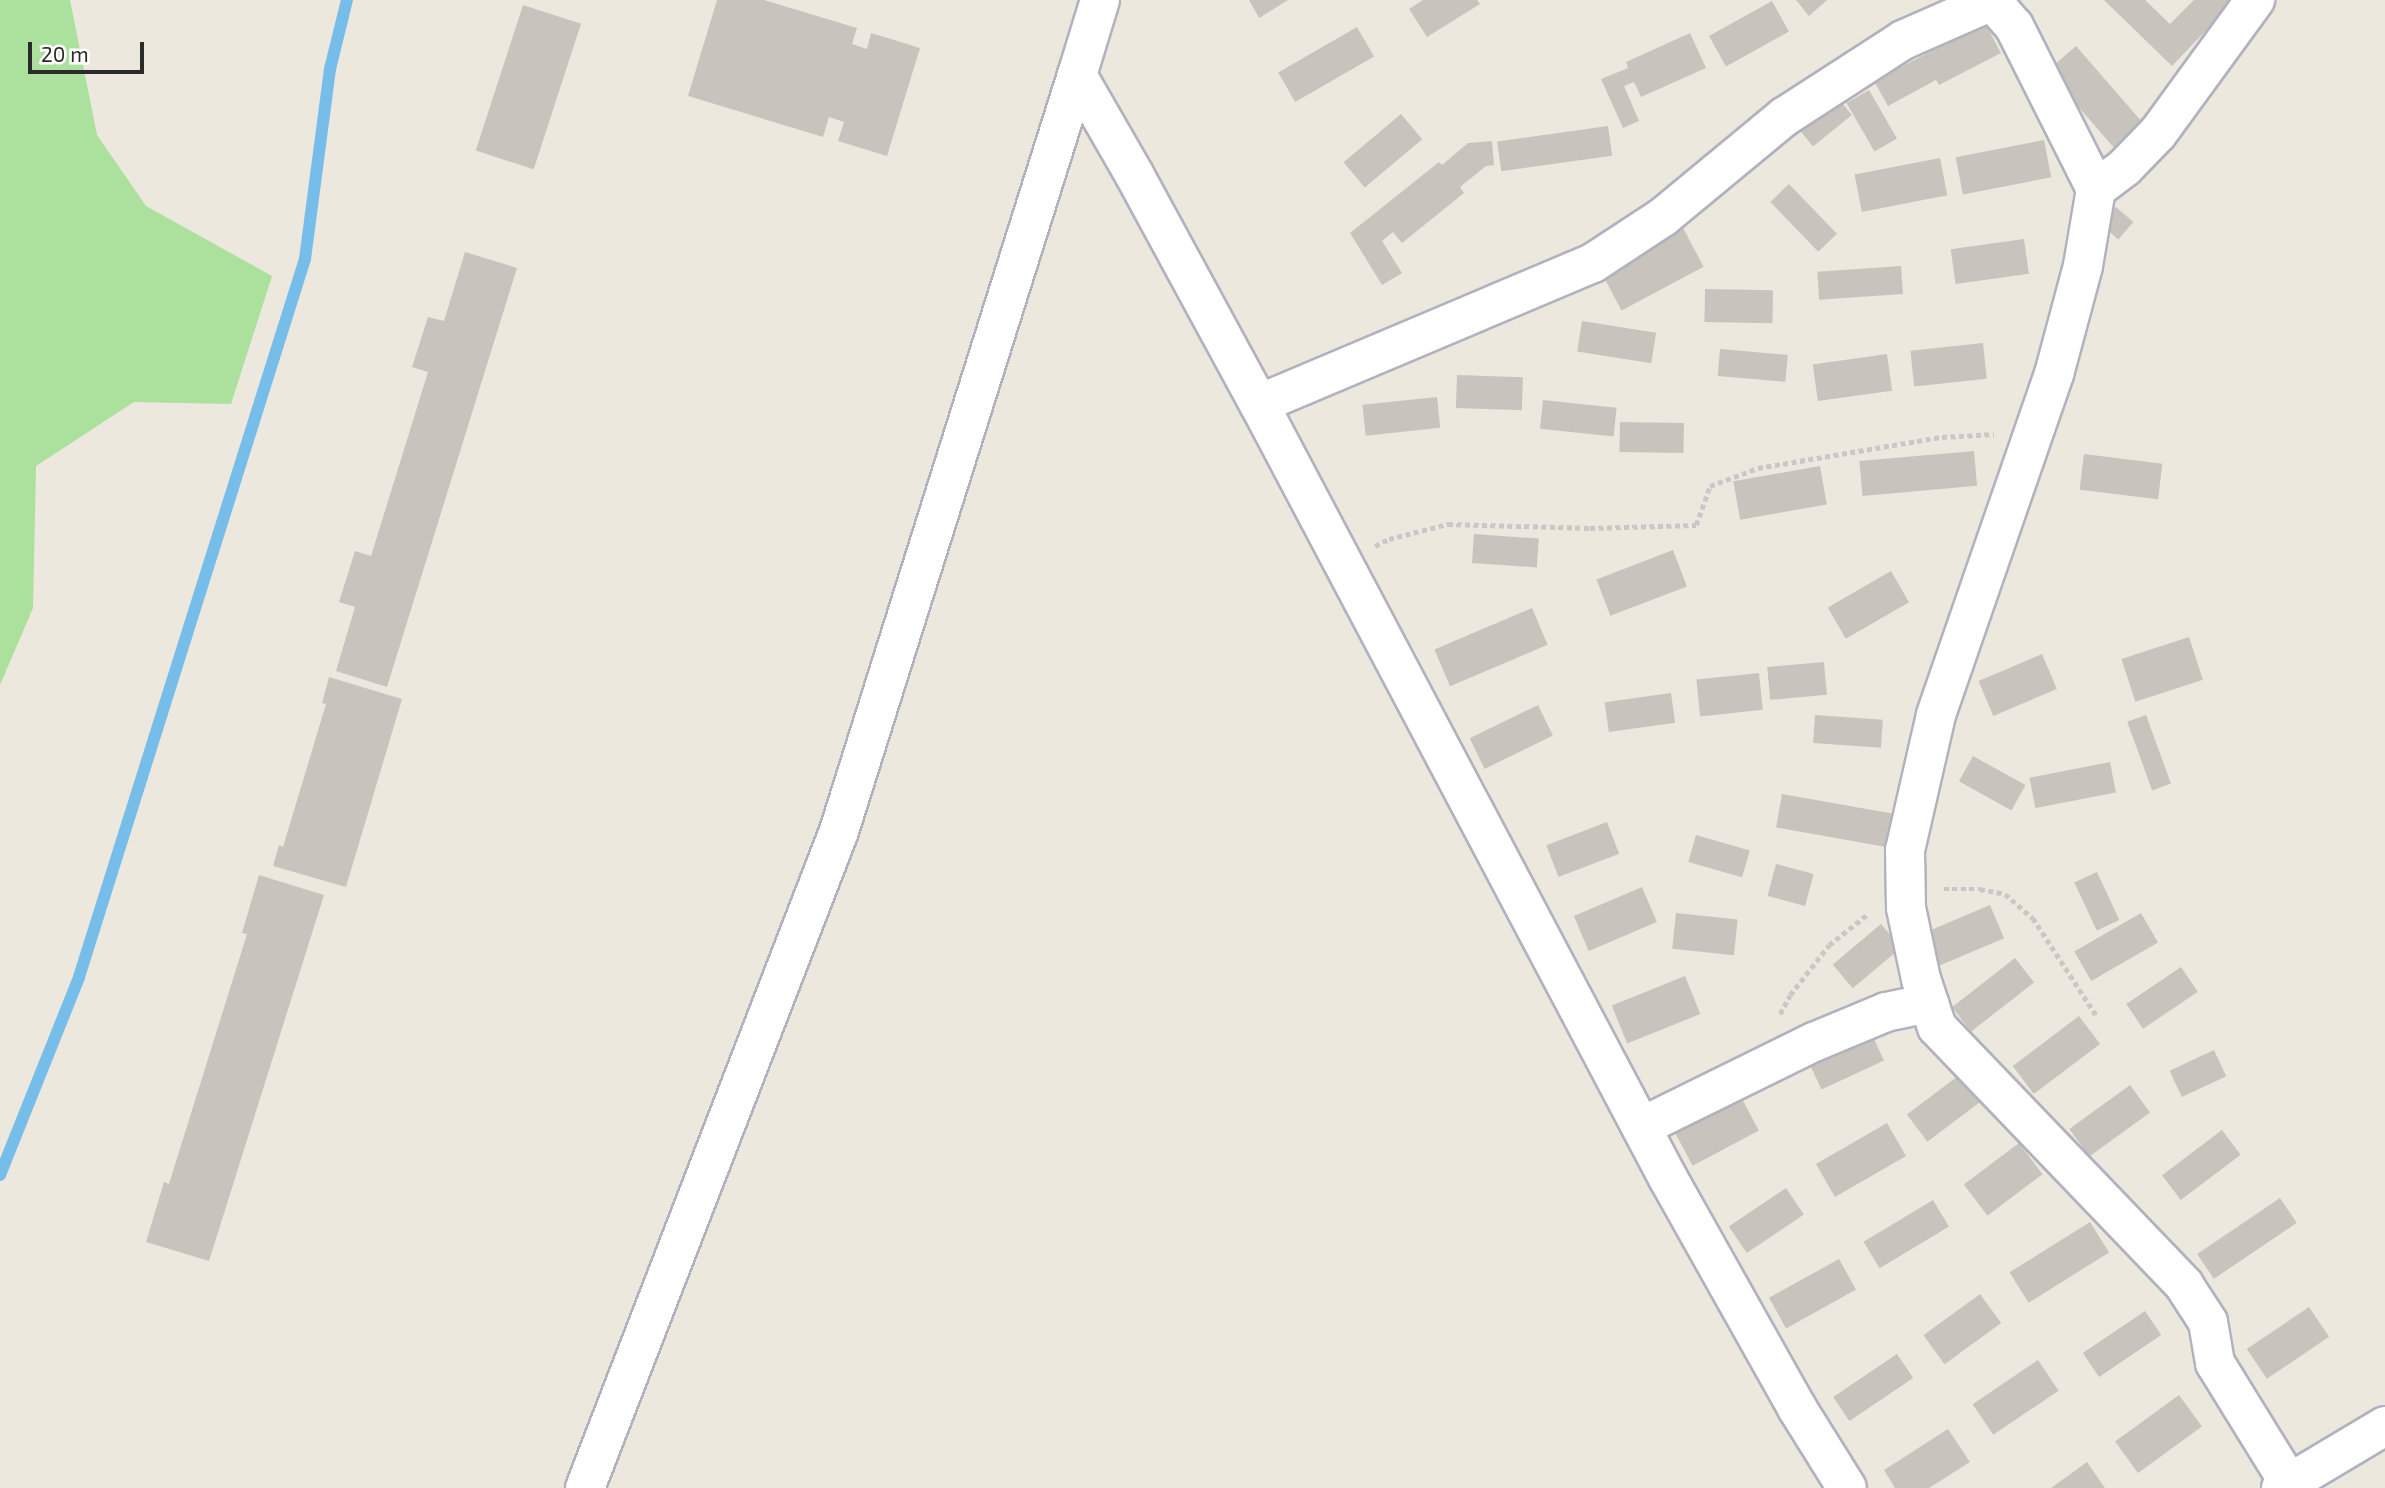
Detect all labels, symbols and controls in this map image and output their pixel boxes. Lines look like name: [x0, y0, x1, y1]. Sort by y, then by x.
scale bar: [32, 28, 147, 72]
text: 20 m: [41, 41, 89, 66]

